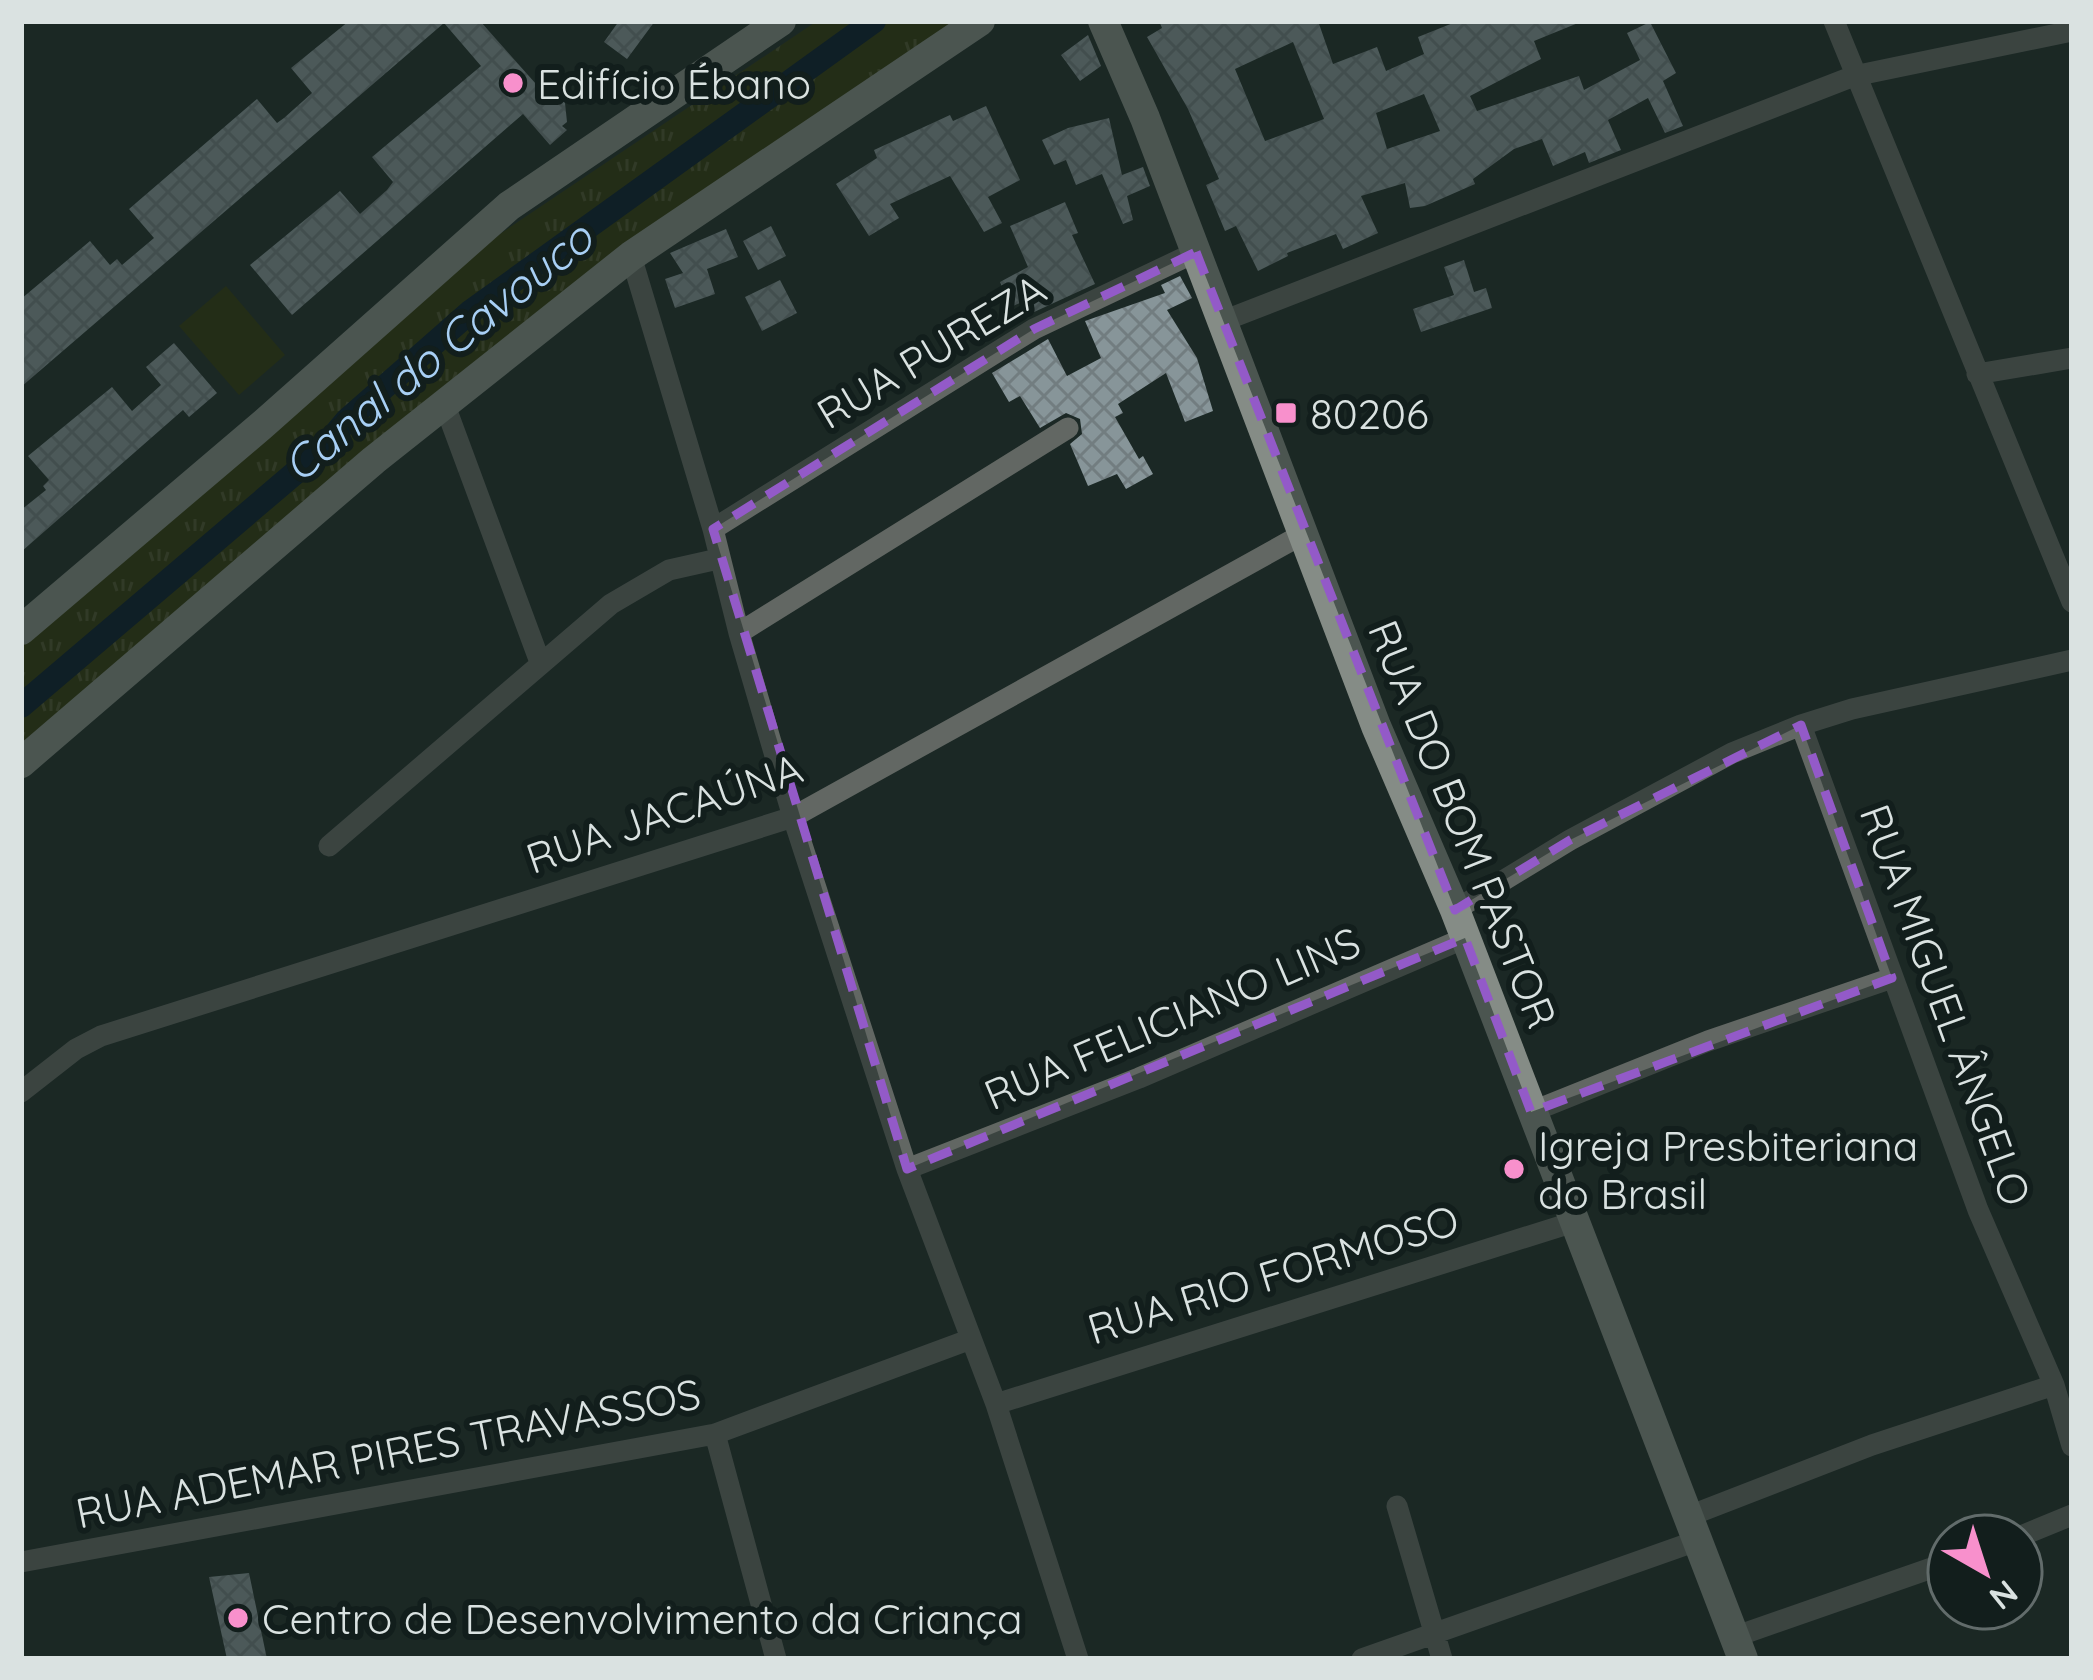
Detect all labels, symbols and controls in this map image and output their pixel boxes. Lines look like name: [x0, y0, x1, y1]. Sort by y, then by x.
place label: Edifício Ébano: [537, 57, 811, 110]
marker: Edifício Ébano: [500, 70, 526, 96]
water label: Canal do Cavouco: [271, 208, 605, 493]
street label: RUA PUREZA: [807, 262, 1055, 440]
place label: 80206: [1310, 387, 1429, 440]
marker: 80206: [1273, 400, 1299, 426]
street label: RUA DO BOM PASTOR: [1357, 613, 1569, 1035]
street label: RUA JACAÚNA: [519, 741, 809, 885]
street label: RUA MIGUEL ÂNGELO: [1849, 797, 2043, 1213]
street label: RUA FELICIANO LINS: [976, 915, 1368, 1121]
place label: Igreja Presbiteriana do Brasil: [1538, 1119, 1918, 1220]
marker: Igreja Presbiteriana do Brasil: [1501, 1156, 1527, 1182]
street label: RUA RIO FORMOSO: [1081, 1192, 1465, 1356]
street label: RUA ADEMAR PIRES TRAVASSOS: [71, 1366, 705, 1540]
north arrow: [1925, 1512, 2045, 1632]
text: N: [1982, 1572, 2027, 1619]
place label: Centro de Desenvolvimento da Criança: [262, 1592, 1022, 1645]
marker: Centro de Desenvolvimento da Criança: [225, 1605, 251, 1631]

